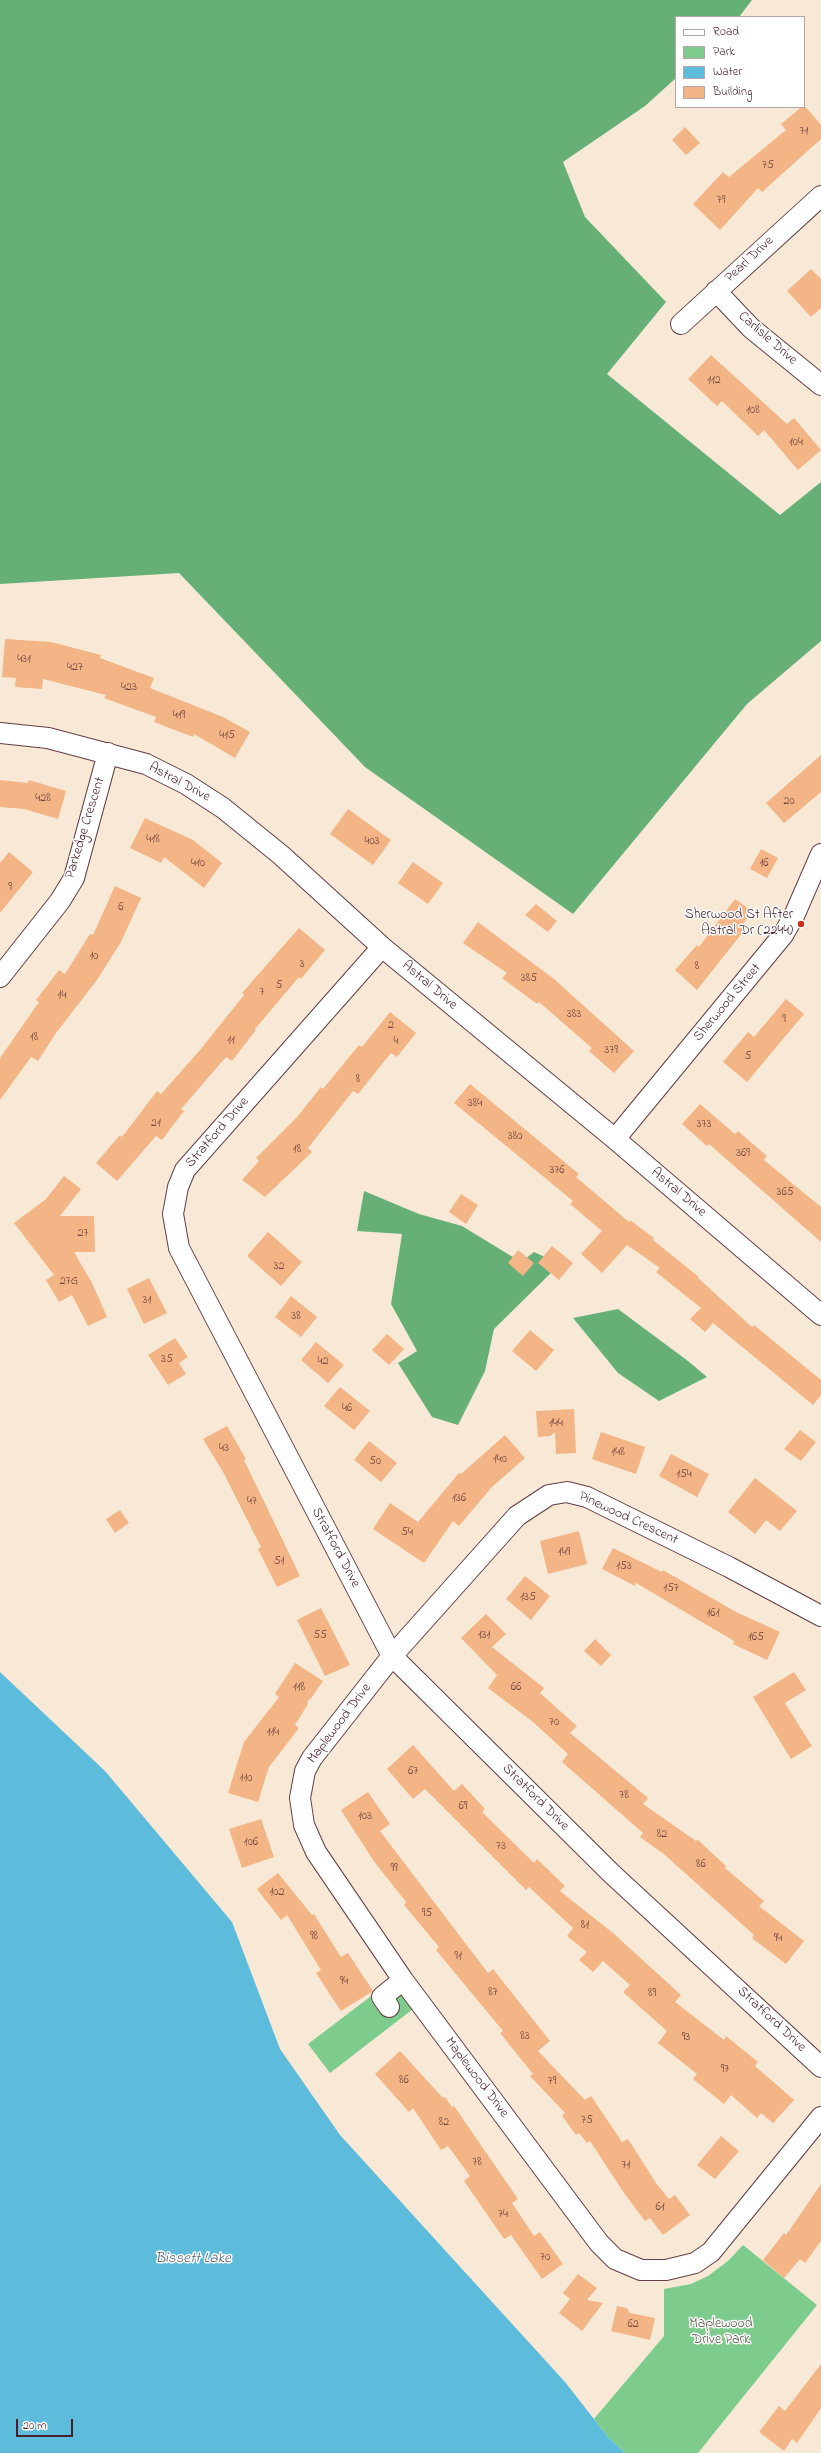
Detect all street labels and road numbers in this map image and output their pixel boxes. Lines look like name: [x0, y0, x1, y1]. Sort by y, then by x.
street label: Pearl Drive: [722, 233, 778, 287]
street label: Carlisle Drive: [734, 309, 800, 369]
street label: Astral Drive: [145, 760, 213, 806]
street label: Parkedge Crescent: [63, 775, 109, 881]
street label: Astral Drive: [398, 958, 460, 1014]
street label: Sherwood Street: [691, 961, 765, 1045]
street label: Stratford Drive: [183, 1094, 253, 1172]
street label: Astral Drive: [647, 1165, 709, 1221]
street label: Pinewood Crescent: [576, 1489, 680, 1549]
street label: Stratford Drive: [307, 1505, 363, 1591]
street label: Maplewood Drive: [304, 1681, 376, 1767]
street label: Stratford Drive: [498, 1761, 572, 1835]
street label: Stratford Drive: [733, 1984, 809, 2056]
street label: Maplewood Drive: [440, 2035, 512, 2121]

